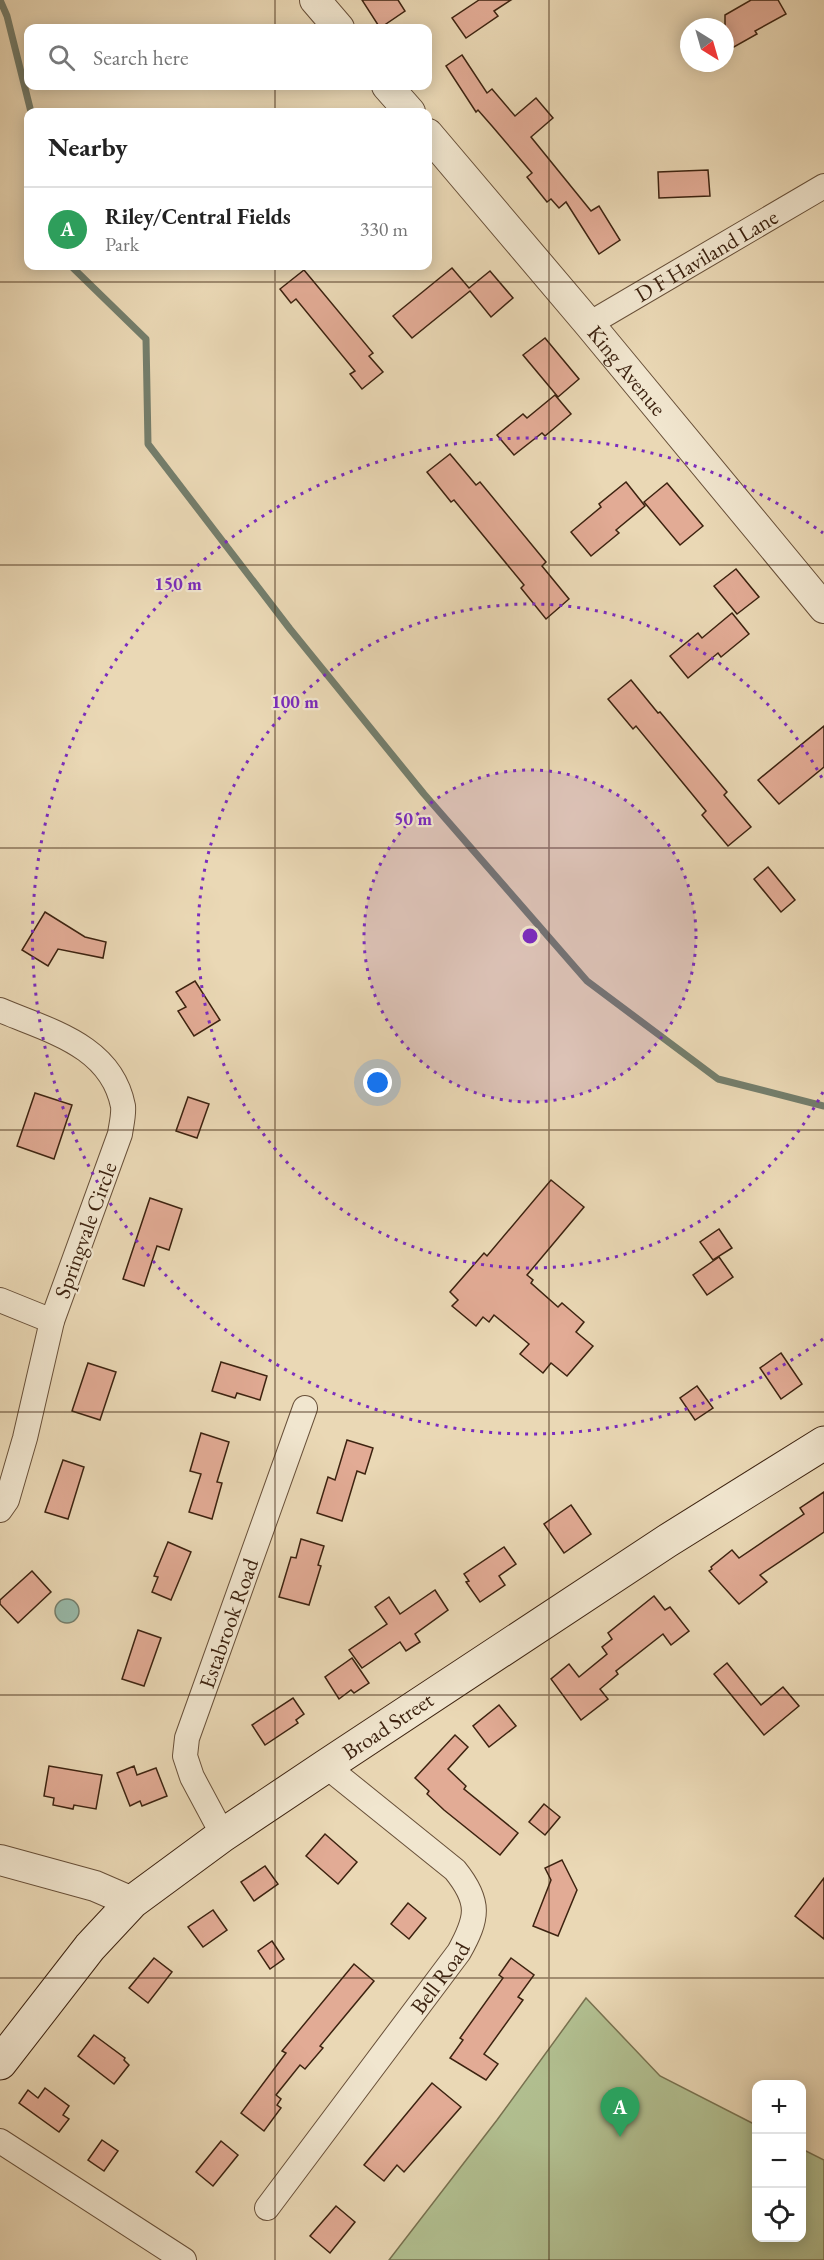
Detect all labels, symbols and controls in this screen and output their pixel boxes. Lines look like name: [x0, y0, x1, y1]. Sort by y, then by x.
north arrow: [680, 18, 734, 72]
search box: [24, 24, 432, 90]
icon: search: [45, 41, 78, 74]
text: Search here: [93, 43, 188, 72]
text: Nearby: [48, 130, 128, 164]
text: Riley/Central Fields: [105, 202, 291, 231]
street label: D F Haviland Lane: [630, 202, 784, 309]
text: A: [60, 216, 75, 242]
text: 330 m: [360, 216, 408, 242]
text: Park: [105, 231, 139, 257]
street label: King Avenue: [581, 319, 673, 422]
text: 150 m: [154, 572, 202, 595]
text: 100 m: [271, 690, 319, 713]
text: 50 m: [394, 807, 432, 830]
centre of rings: [520, 926, 540, 946]
your location: [363, 1068, 392, 1097]
street label: Springvale Circle: [47, 1158, 124, 1302]
street label: Estabrook Road: [192, 1553, 265, 1692]
street label: Broad Street: [337, 1685, 439, 1766]
street label: Bell Road: [404, 1936, 477, 2020]
map controls: [752, 2080, 806, 2242]
button: +: [752, 2080, 806, 2134]
pin: A: [600, 2088, 640, 2137]
button: −: [752, 2134, 806, 2188]
button: locate: [752, 2188, 806, 2242]

